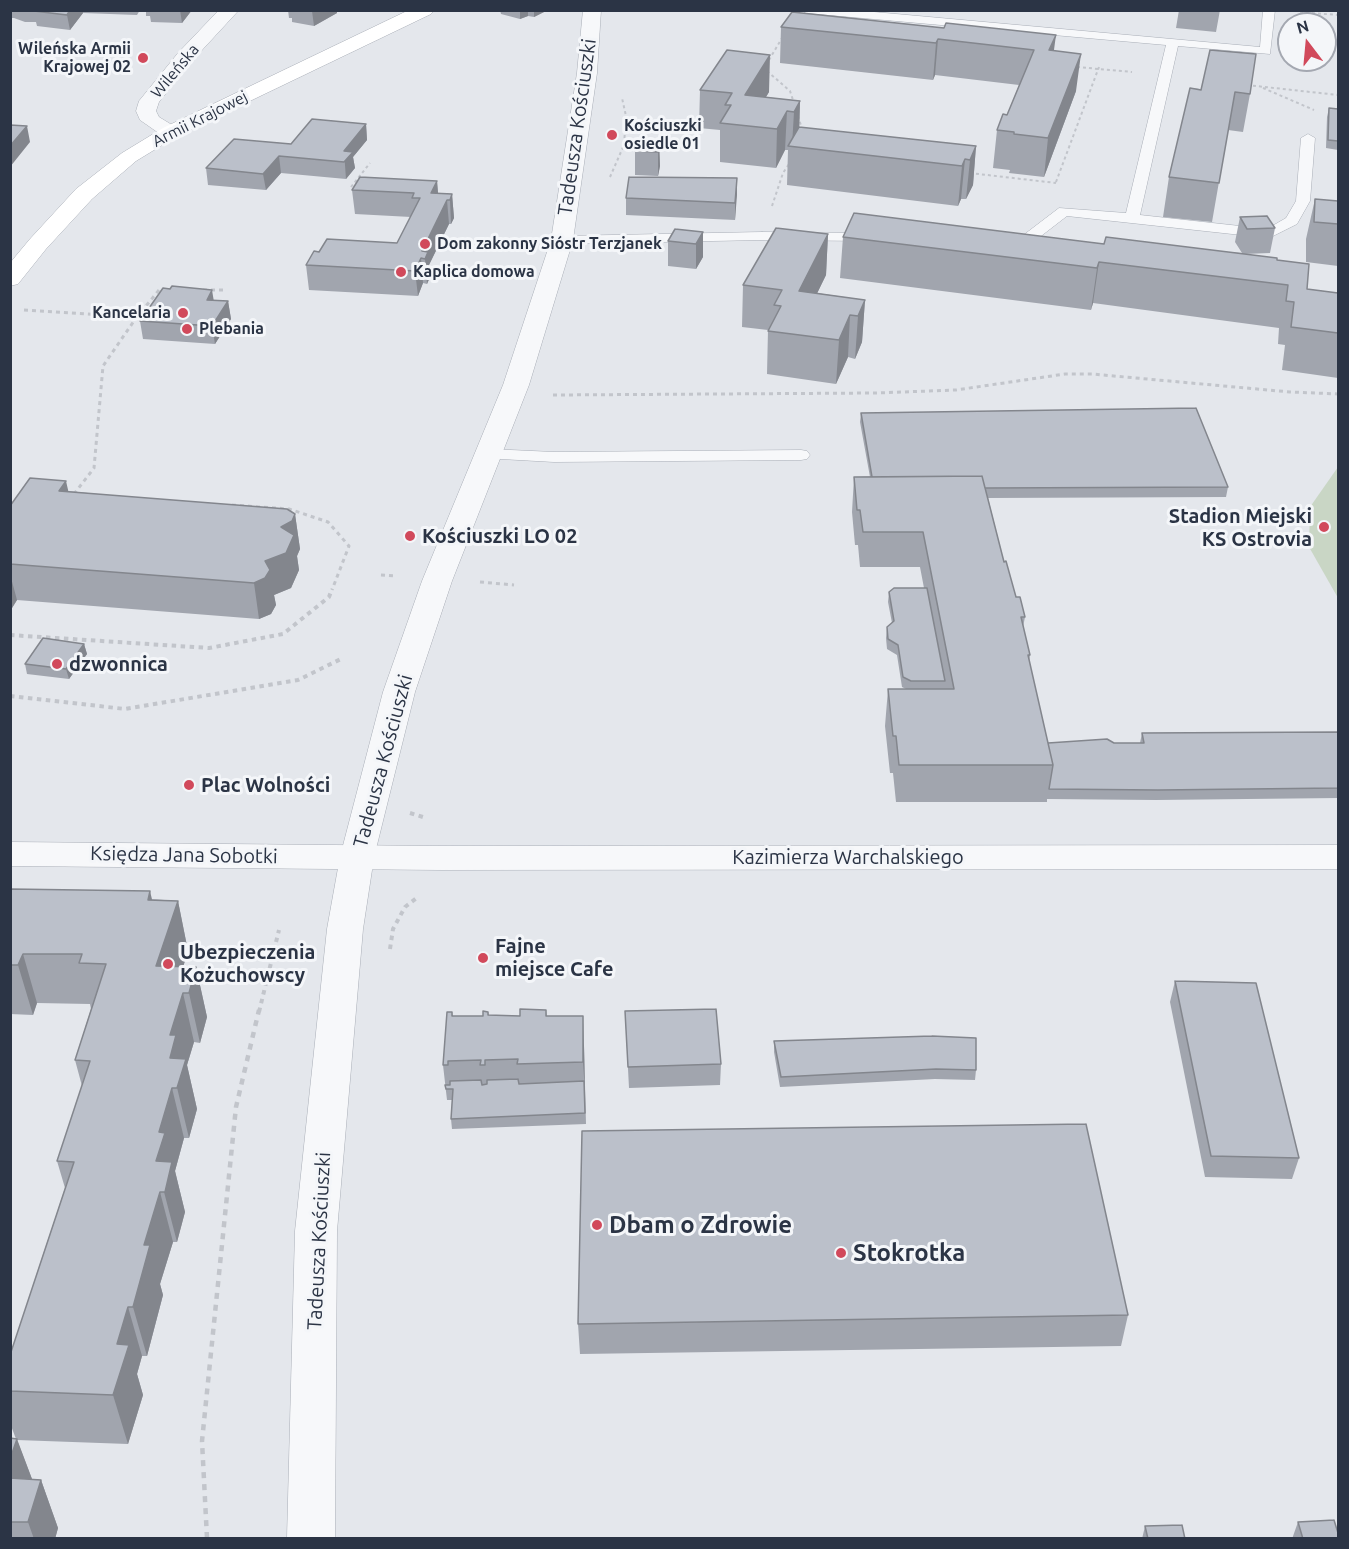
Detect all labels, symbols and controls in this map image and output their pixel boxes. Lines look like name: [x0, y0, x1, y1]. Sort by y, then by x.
north arrow: [1277, 12, 1337, 72]
text: N: [1294, 16, 1311, 37]
street label: Tadeusza Kościuszki: [553, 37, 601, 217]
place label: Wileńska Armii Krajowej 02: [18, 39, 131, 77]
street label: Wileńska: [147, 40, 203, 102]
marker: Wileńska Armii Krajowej 02: [136, 51, 150, 65]
street label: Armii Krajowej: [149, 87, 251, 151]
place label: Kościuszki osiedle 01: [624, 116, 702, 154]
marker: Kościuszki osiedle 01: [605, 128, 619, 142]
place label: Dom zakonny Sióstr Terzjanek: [437, 234, 662, 254]
marker: Dom zakonny Sióstr Terzjanek: [418, 237, 432, 251]
place label: Kaplica domowa: [413, 262, 535, 282]
marker: Kaplica domowa: [394, 265, 408, 279]
place label: Kancelaria: [92, 303, 171, 323]
marker: Kancelaria: [176, 306, 190, 320]
place label: Plebania: [199, 319, 264, 339]
marker: Plebania: [180, 322, 194, 336]
place label: Stadion Miejski KS Ostrovia: [1169, 504, 1312, 551]
marker: Stadion Miejski KS Ostrovia: [1317, 520, 1331, 534]
place label: Kościuszki LO 02: [422, 524, 577, 548]
marker: Kościuszki LO 02: [403, 529, 417, 543]
place label: dzwonnica: [69, 652, 168, 676]
marker: dzwonnica: [50, 657, 64, 671]
street label: Tadeusza Kościuszki: [348, 672, 418, 850]
place label: Plac Wolności: [201, 773, 330, 797]
marker: Plac Wolności: [182, 778, 196, 792]
street label: Księdza Jana Sobotki: [90, 841, 278, 869]
street label: Kazimierza Warchalskiego: [732, 845, 964, 869]
place label: Fajne miejsce Cafe: [495, 934, 613, 981]
place label: Ubezpieczenia Kożuchowscy: [180, 940, 315, 987]
marker: Fajne miejsce Cafe: [476, 951, 490, 965]
marker: Ubezpieczenia Kożuchowscy: [161, 957, 175, 971]
street label: Tadeusza Kościuszki: [302, 1151, 336, 1331]
place label: Dbam o Zdrowie: [609, 1211, 792, 1239]
marker: Dbam o Zdrowie: [590, 1218, 604, 1232]
place label: Stokrotka: [853, 1239, 965, 1267]
marker: Stokrotka: [834, 1246, 848, 1260]

